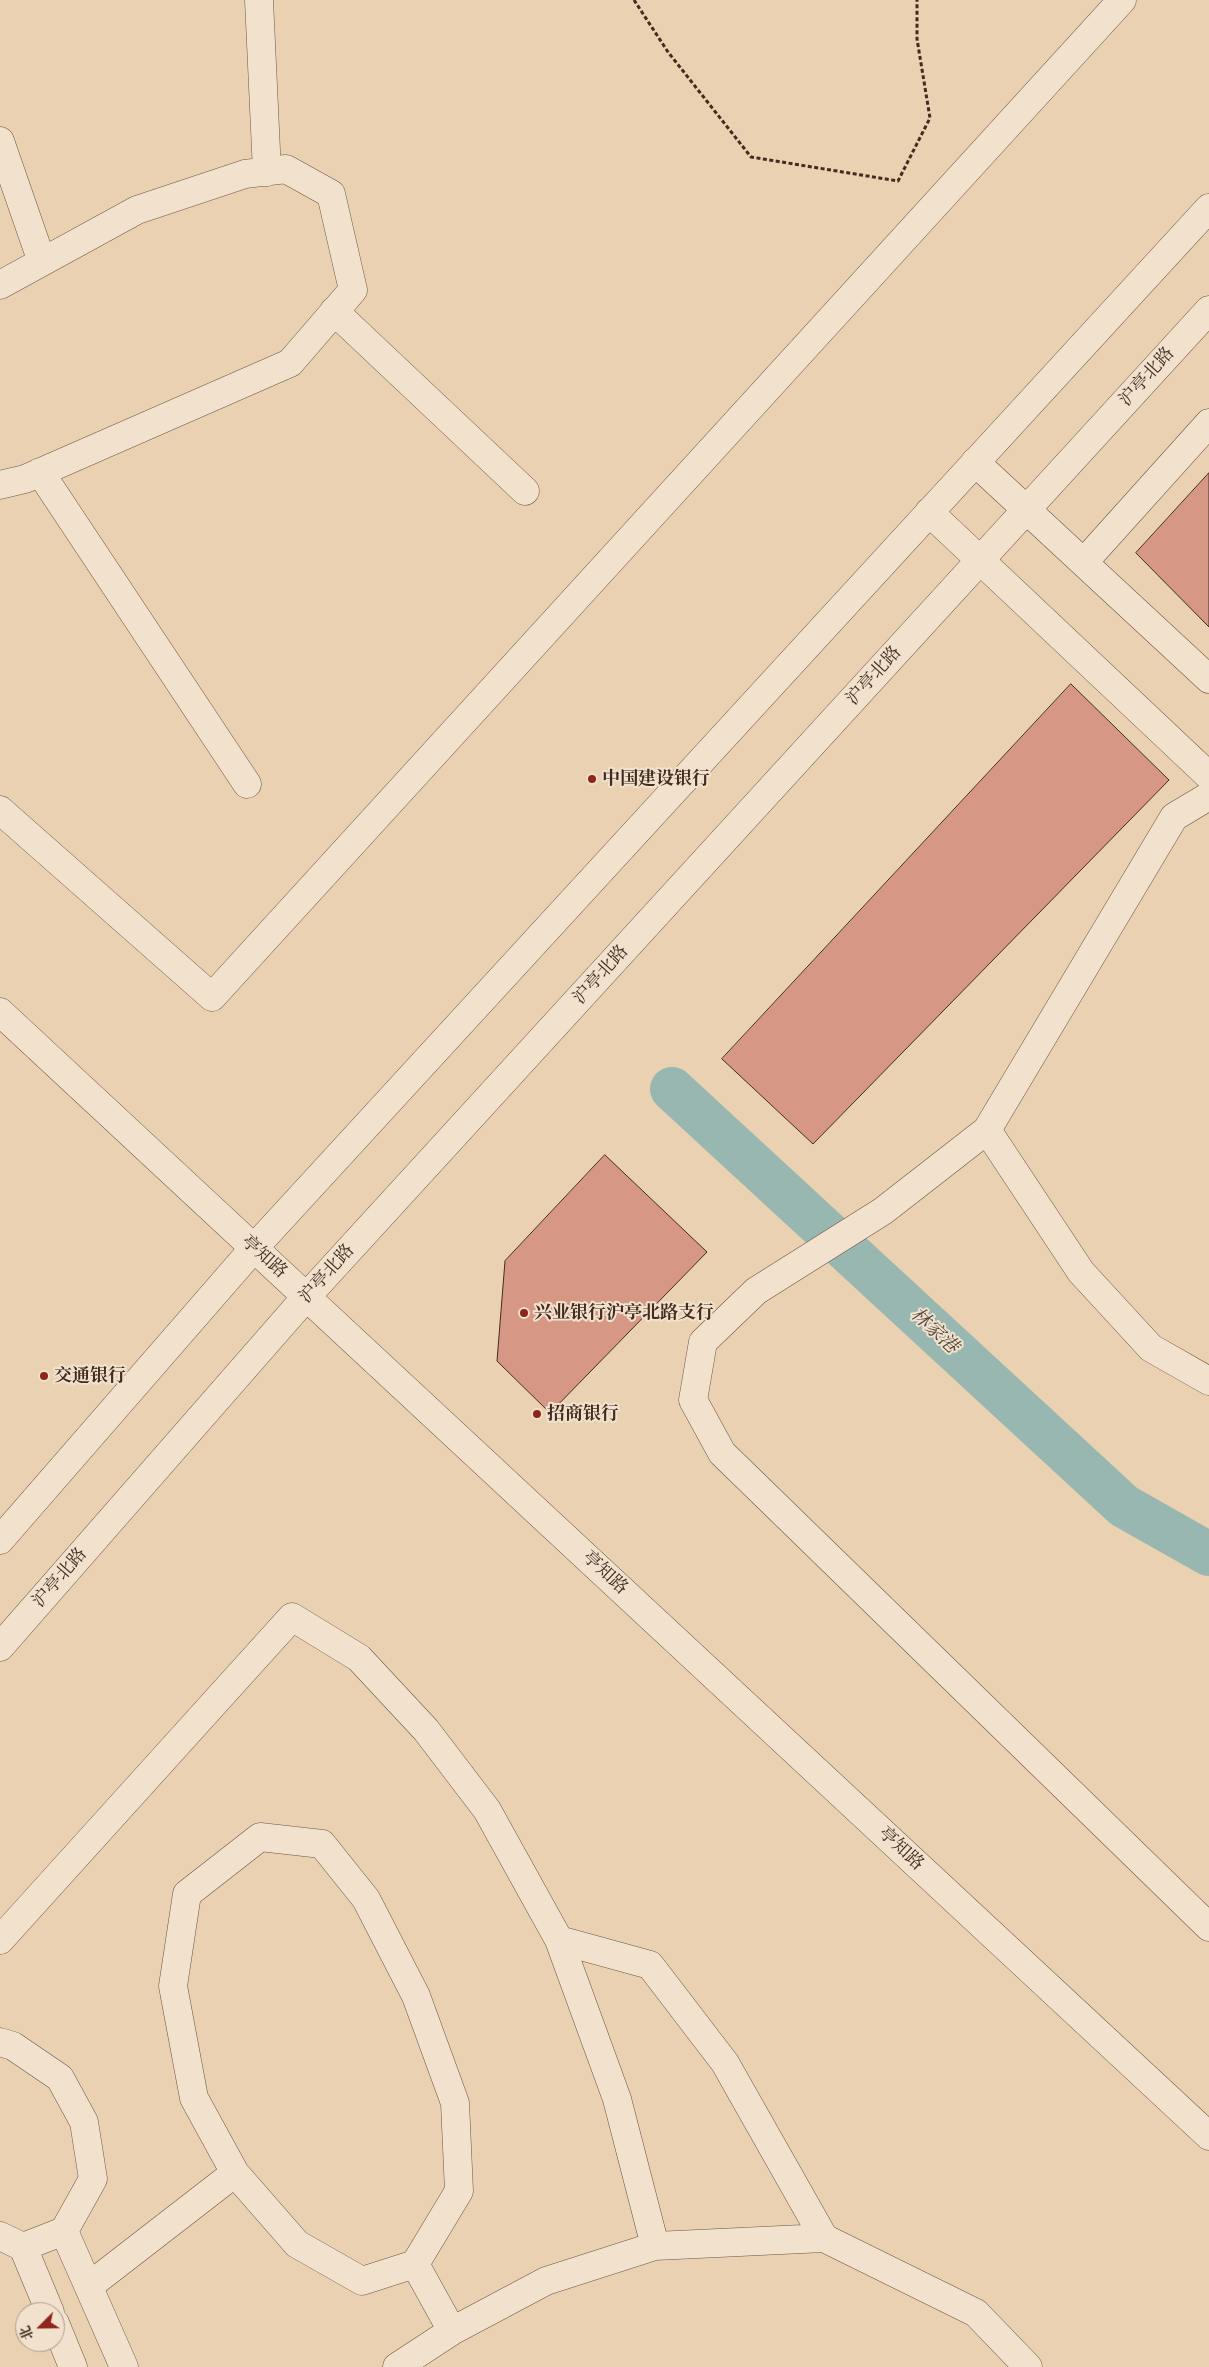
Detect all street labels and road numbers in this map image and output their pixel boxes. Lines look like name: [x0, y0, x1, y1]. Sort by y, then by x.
street label: 沪亭北路: [1115, 343, 1179, 411]
street label: 沪亭北路: [842, 642, 906, 710]
street label: 沪亭北路: [569, 941, 633, 1009]
street label: 亭知路: [237, 1231, 291, 1283]
street label: 沪亭北路: [295, 1240, 359, 1308]
street label: 沪亭北路: [28, 1544, 92, 1612]
street label: 亭知路: [578, 1547, 632, 1599]
street label: 亭知路: [874, 1823, 928, 1875]

